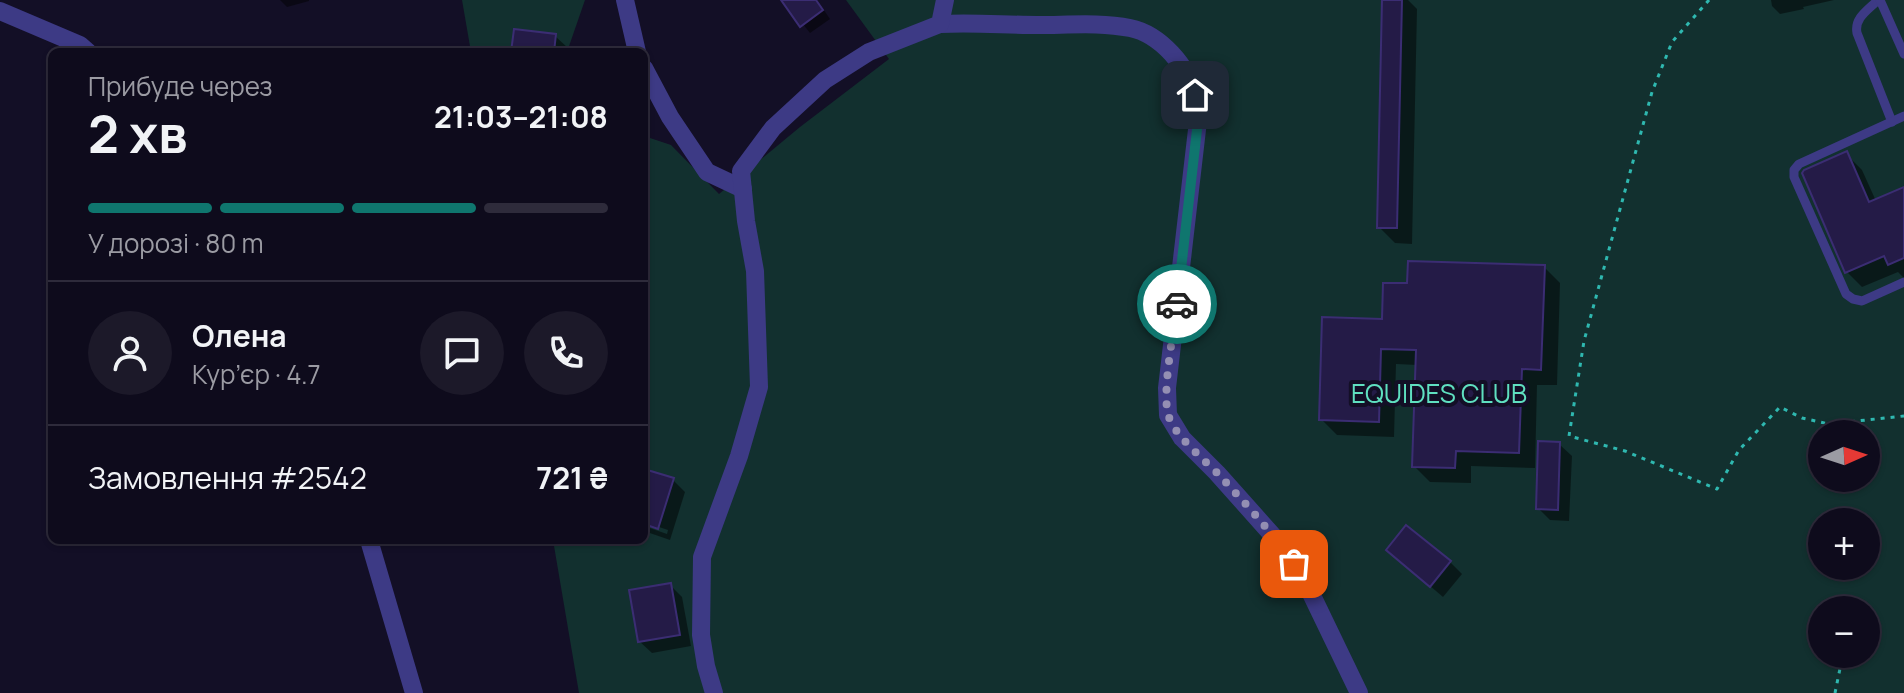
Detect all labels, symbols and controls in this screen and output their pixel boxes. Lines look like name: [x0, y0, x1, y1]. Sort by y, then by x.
pin: [1161, 61, 1229, 129]
text: Прибуде через: [88, 68, 273, 104]
icon: home: [1173, 73, 1217, 117]
text: 21:03–21:08: [434, 96, 608, 137]
text: 2 хв: [88, 98, 187, 169]
text: У дорозі · 80 m: [88, 225, 264, 261]
courier: [1137, 264, 1217, 344]
icon: car: [1155, 282, 1199, 326]
button: person: [88, 311, 172, 395]
button: chat: [420, 311, 504, 395]
button: phone: [524, 311, 608, 395]
text: Олена: [192, 315, 287, 356]
text: Кур’єр · 4.7: [192, 356, 321, 392]
park label: EQUIDES CLUB: [1351, 375, 1527, 411]
north arrow: [1808, 420, 1880, 492]
map controls: [1808, 420, 1880, 668]
text: Замовлення #2542: [88, 457, 367, 498]
text: 721 ₴: [536, 457, 608, 498]
button: +: [1808, 508, 1880, 580]
pin: [1260, 530, 1328, 598]
icon: bag: [1272, 542, 1316, 586]
button: −: [1808, 596, 1880, 668]

